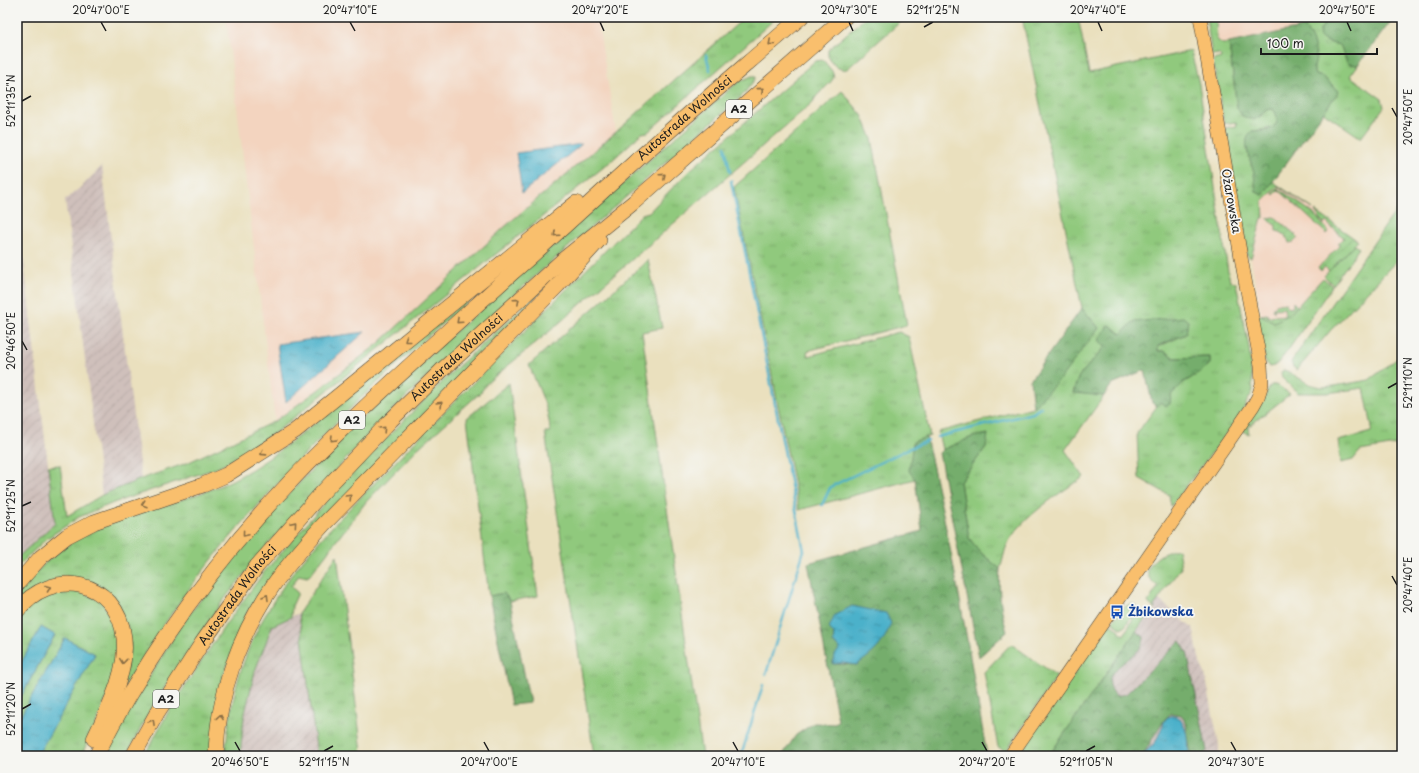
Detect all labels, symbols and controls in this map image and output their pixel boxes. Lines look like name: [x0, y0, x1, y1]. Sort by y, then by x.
text: 20°47'00"E: [72, 2, 130, 17]
text: 20°47'10"E: [323, 2, 377, 17]
text: 20°47'20"E: [571, 2, 629, 17]
text: 20°47'30"E: [821, 2, 877, 17]
text: 52°11'25"N: [906, 2, 960, 17]
text: 20°47'40"E: [1070, 2, 1126, 17]
text: 20°47'50"E: [1319, 2, 1375, 17]
scale bar: [1261, 30, 1377, 56]
text: 100 m: [1267, 34, 1304, 52]
one-way arrow: [768, 38, 776, 45]
street label: Autostrada Wolności: [633, 70, 736, 164]
text: 52°11'35"N: [3, 74, 18, 127]
one-way arrow: [756, 88, 764, 95]
text: 20°47'50"E: [1400, 89, 1415, 145]
road number: A2: [726, 100, 752, 118]
street label: Ożarowska: [1217, 167, 1247, 235]
one-way arrow: [659, 174, 666, 181]
one-way arrow: [553, 230, 560, 237]
one-way arrow: [513, 298, 520, 305]
street label: Autostrada Wolności: [406, 309, 506, 405]
text: 20°46'50"E: [3, 312, 18, 370]
one-way arrow: [456, 316, 464, 324]
one-way arrow: [404, 336, 412, 343]
text: 52°11'10"N: [1400, 357, 1415, 409]
one-way arrow: [435, 401, 443, 409]
road number: A2: [339, 411, 365, 429]
one-way arrow: [378, 426, 386, 434]
one-way arrow: [331, 434, 338, 442]
one-way arrow: [260, 448, 267, 455]
text: 52°11'25"N: [3, 479, 18, 533]
one-way arrow: [344, 494, 352, 502]
one-way arrow: [141, 499, 148, 508]
one-way arrow: [290, 521, 297, 529]
one-way arrow: [242, 529, 249, 536]
street label: Autostrada Wolności: [193, 540, 280, 648]
text: 20°47'40"E: [1400, 557, 1415, 613]
one-way arrow: [44, 584, 51, 592]
one-way arrow: [262, 594, 269, 601]
place label: Żbikowska: [1128, 602, 1194, 620]
bus stop icon: Żbikowska: [1109, 604, 1125, 620]
one-way arrow: [119, 658, 128, 664]
text: 52°11'20"N: [3, 682, 18, 736]
road number: A2: [153, 690, 179, 708]
one-way arrow: [215, 714, 224, 720]
one-way arrow: [147, 719, 154, 726]
text: 20°46'50"E: [211, 754, 269, 769]
text: 52°11'15"N: [298, 754, 350, 769]
text: 20°47'00"E: [460, 754, 518, 769]
text: 20°47'10"E: [711, 754, 765, 769]
text: 20°47'20"E: [958, 754, 1016, 769]
text: 52°11'05"N: [1059, 754, 1113, 769]
text: 20°47'30"E: [1208, 754, 1264, 769]

